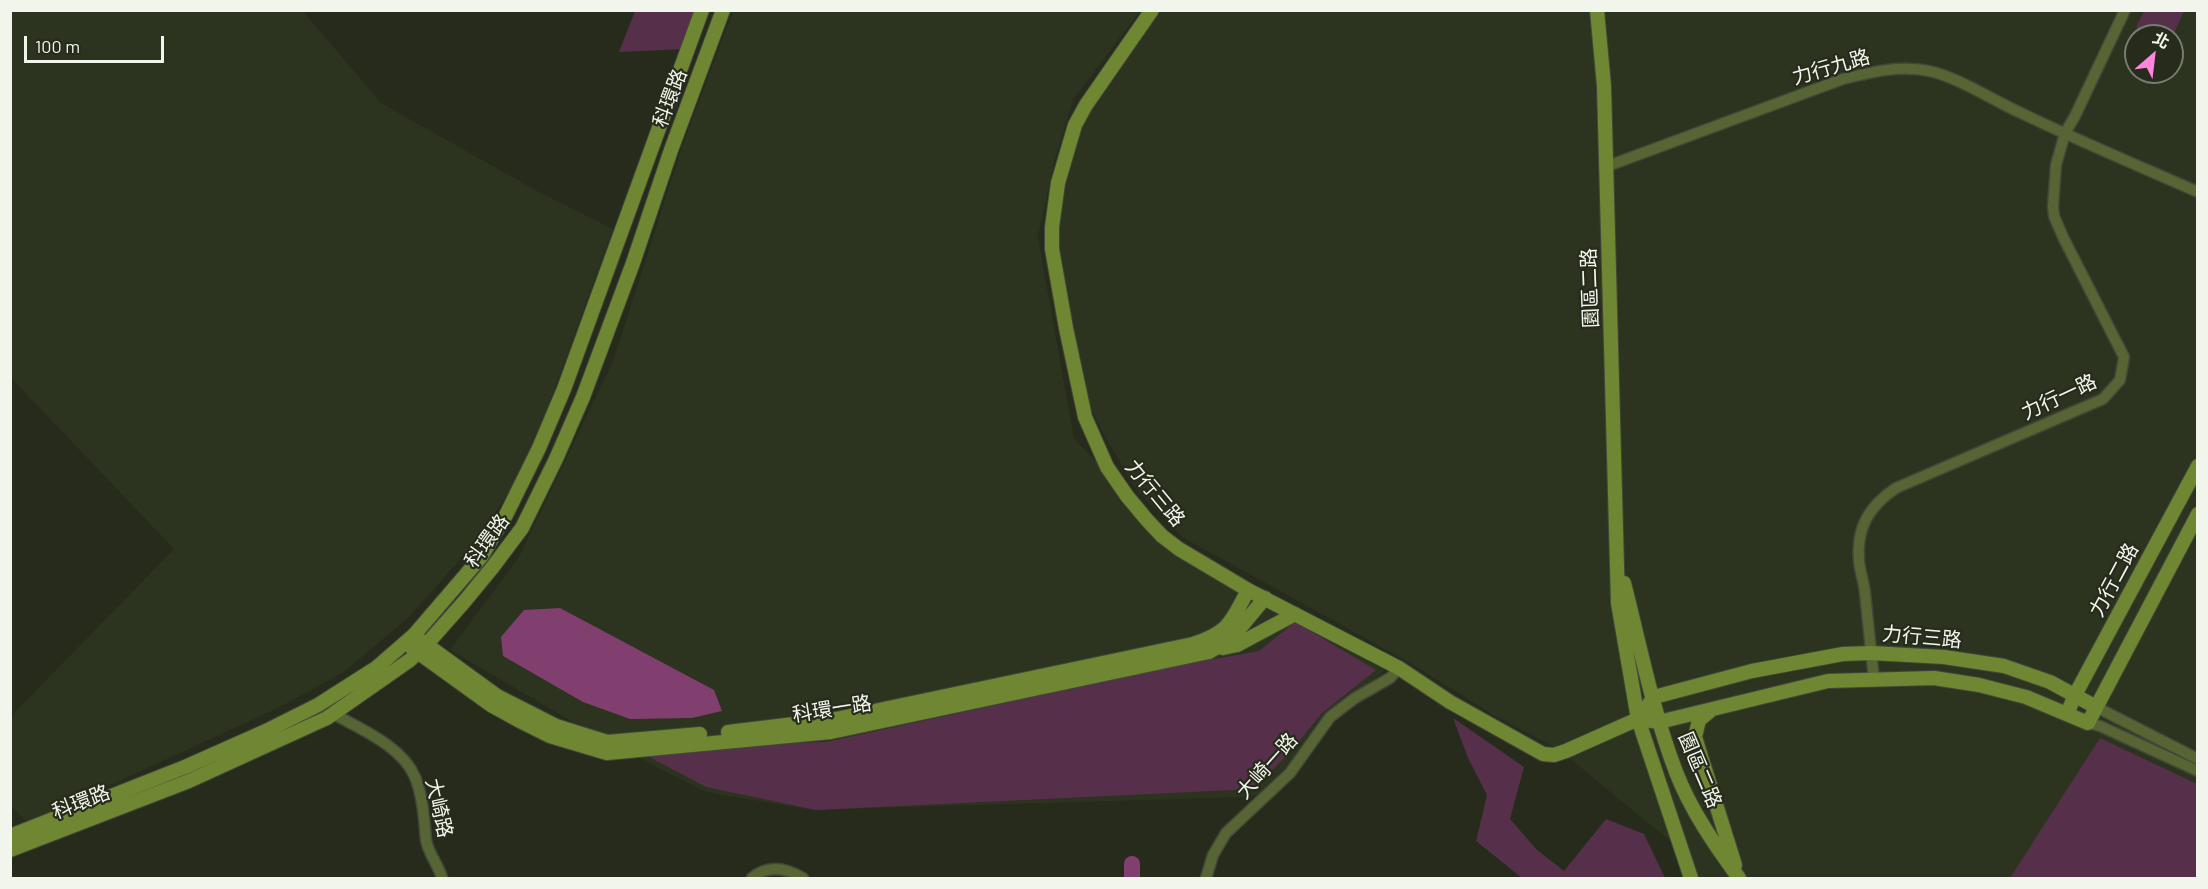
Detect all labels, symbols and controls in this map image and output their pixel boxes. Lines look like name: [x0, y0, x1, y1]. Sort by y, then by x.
scale bar: [27, 24, 166, 62]
north arrow: [2124, 24, 2184, 84]
text: 北: [2150, 27, 2173, 52]
text: 100 m: [35, 35, 80, 57]
street label: 力行九路: [1789, 44, 1873, 90]
street label: 科環路: [648, 66, 692, 130]
street label: 園區二路: [1577, 248, 1603, 328]
street label: 力行一路: [2018, 369, 2100, 425]
street label: 力行三路: [1120, 455, 1190, 531]
street label: 科環路: [460, 510, 514, 572]
street label: 力行二路: [2085, 539, 2143, 621]
street label: 力行三路: [1881, 622, 1963, 652]
street label: 科環一路: [791, 691, 873, 727]
street label: 大崎一路: [1231, 728, 1303, 804]
street label: 園區二路: [1673, 728, 1727, 812]
street label: 大崎路: [421, 776, 457, 840]
street label: 科環路: [49, 780, 113, 824]

